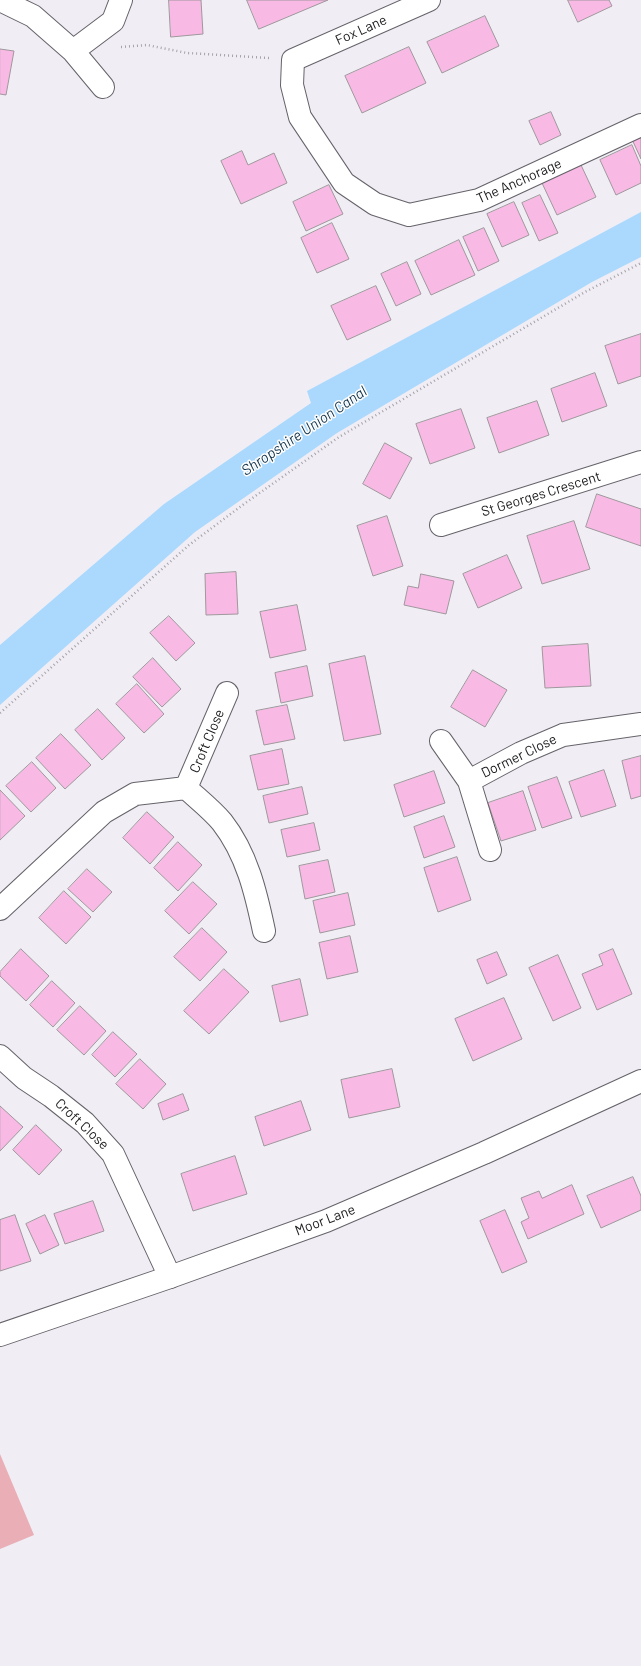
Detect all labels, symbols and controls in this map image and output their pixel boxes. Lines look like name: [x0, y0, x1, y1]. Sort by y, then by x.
street label: Fox Lane: [333, 11, 389, 49]
street label: The Anchorage: [474, 155, 564, 207]
water label: Shropshire Union Canal: [238, 382, 370, 480]
street label: St Georges Crescent: [479, 468, 603, 520]
street label: Croft Close: [186, 707, 228, 775]
street label: Dormer Close: [479, 731, 559, 781]
street label: Croft Close: [52, 1095, 112, 1153]
street label: Moor Lane: [292, 1201, 358, 1239]

